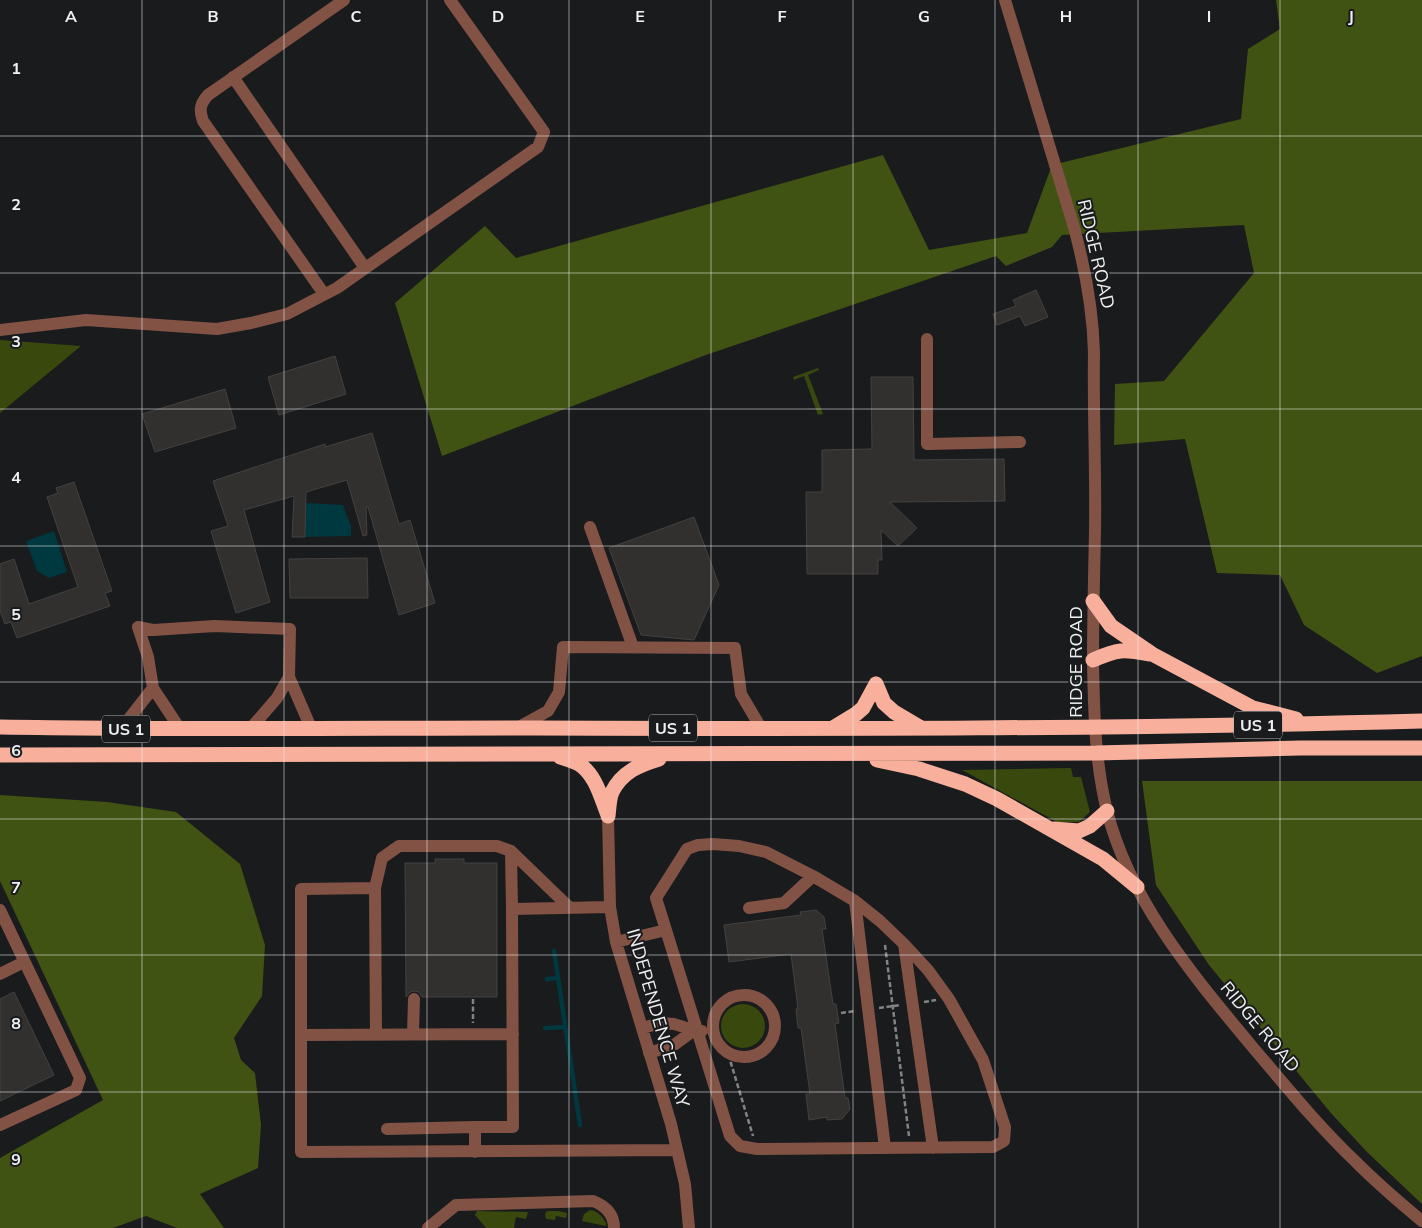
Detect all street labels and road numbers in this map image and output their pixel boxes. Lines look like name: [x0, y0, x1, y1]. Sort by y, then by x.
street label: RIDGE ROAD: [1073, 197, 1120, 311]
street label: RIDGE ROAD: [1064, 606, 1087, 718]
road number: US 1: [1234, 712, 1282, 738]
road number: US 1: [649, 714, 697, 741]
road number: US 1: [102, 716, 150, 742]
street label: INDEPENDENCE WAY: [622, 926, 695, 1111]
street label: RIDGE ROAD: [1216, 976, 1305, 1077]

